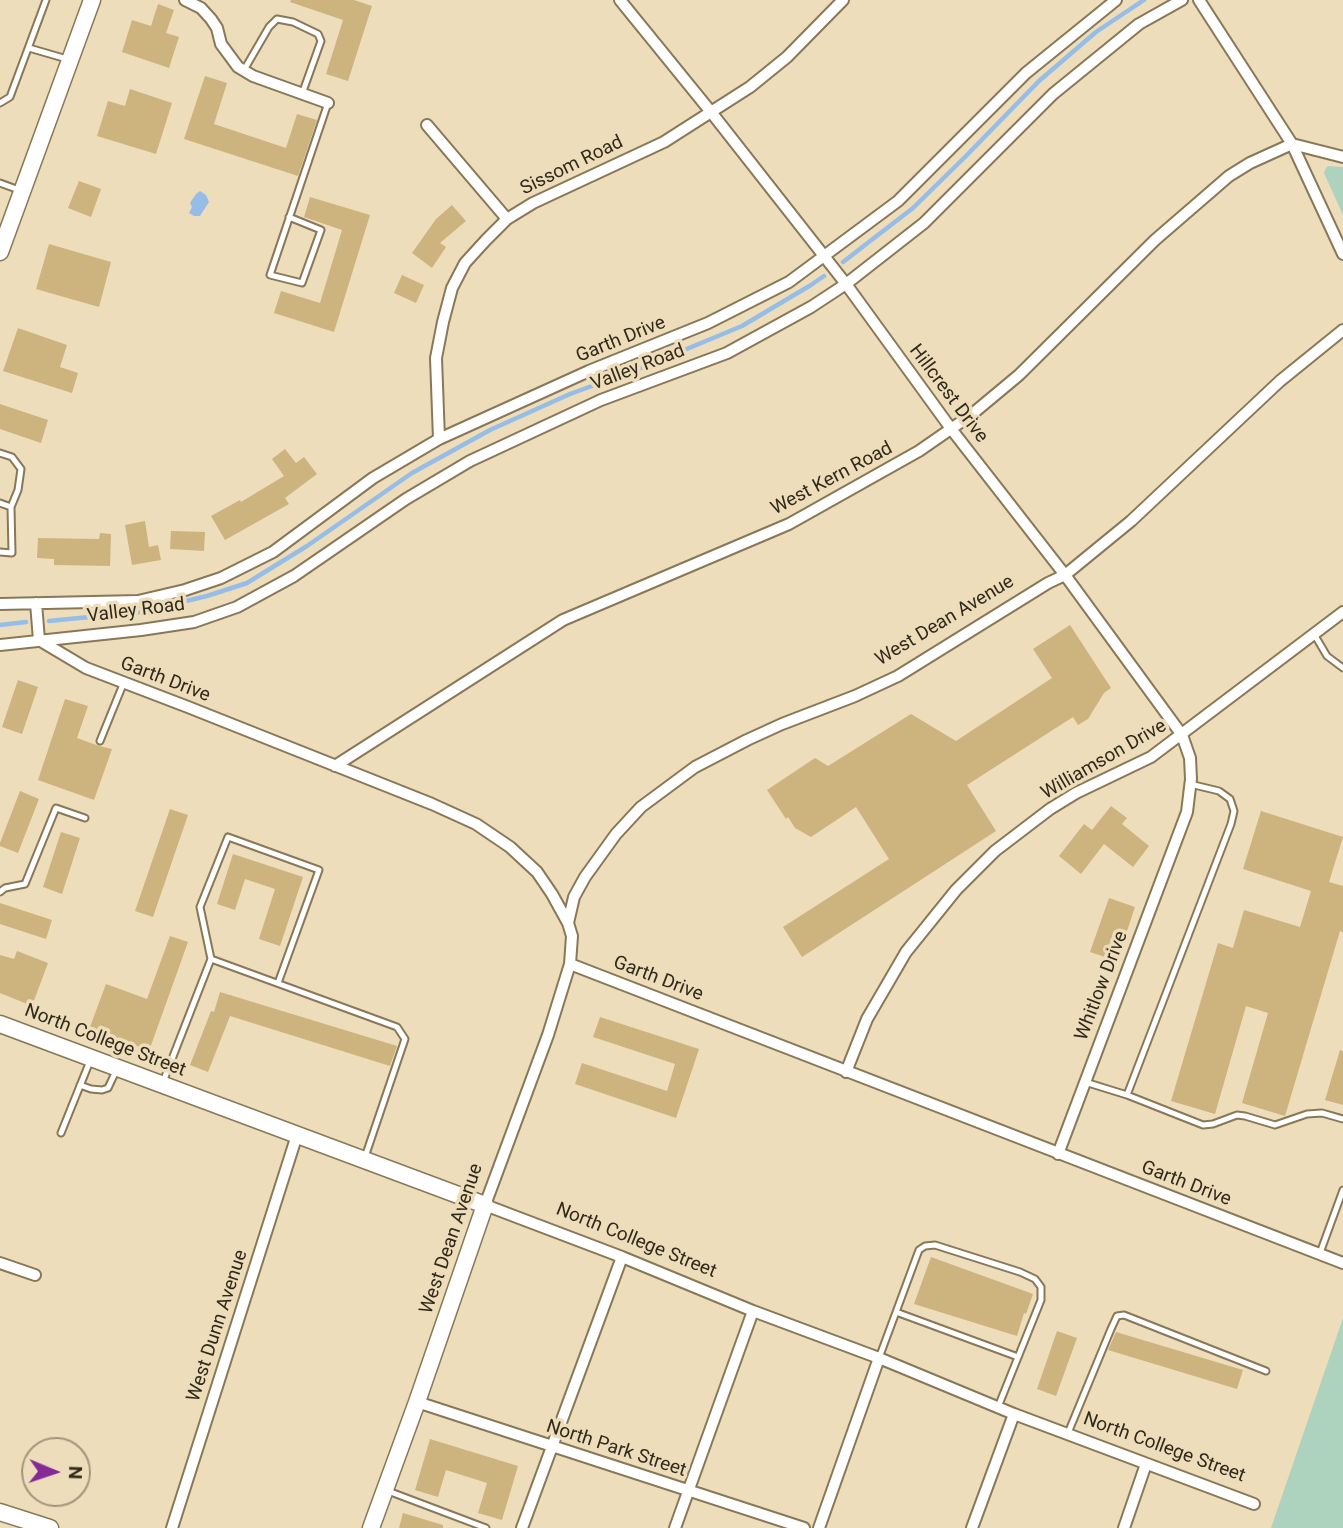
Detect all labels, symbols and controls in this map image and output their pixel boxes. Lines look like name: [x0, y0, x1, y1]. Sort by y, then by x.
street label: Sissom Road: [517, 131, 627, 201]
street label: Garth Drive: [573, 312, 669, 368]
street label: Valley Road: [588, 340, 688, 396]
street label: Hillcrest Drive: [904, 340, 992, 448]
street label: West Kern Road: [767, 437, 897, 521]
street label: West Dean Avenue: [872, 571, 1018, 671]
street label: Valley Road: [86, 594, 186, 628]
street label: Garth Drive: [117, 652, 213, 708]
street label: Williamson Drive: [1037, 715, 1171, 805]
street label: Whitlow Drive: [1071, 928, 1133, 1044]
street label: Garth Drive: [610, 951, 706, 1007]
street label: North College Street: [21, 1000, 189, 1082]
street label: Garth Drive: [1138, 1156, 1234, 1212]
street label: West Dean Avenue: [416, 1161, 488, 1317]
street label: North College Street: [553, 1198, 719, 1284]
street label: West Dunn Avenue: [183, 1247, 253, 1405]
street label: North College Street: [1080, 1408, 1248, 1488]
street label: North Park Street: [543, 1416, 689, 1482]
north arrow: [21, 1437, 91, 1507]
text: N: [64, 1466, 87, 1480]

